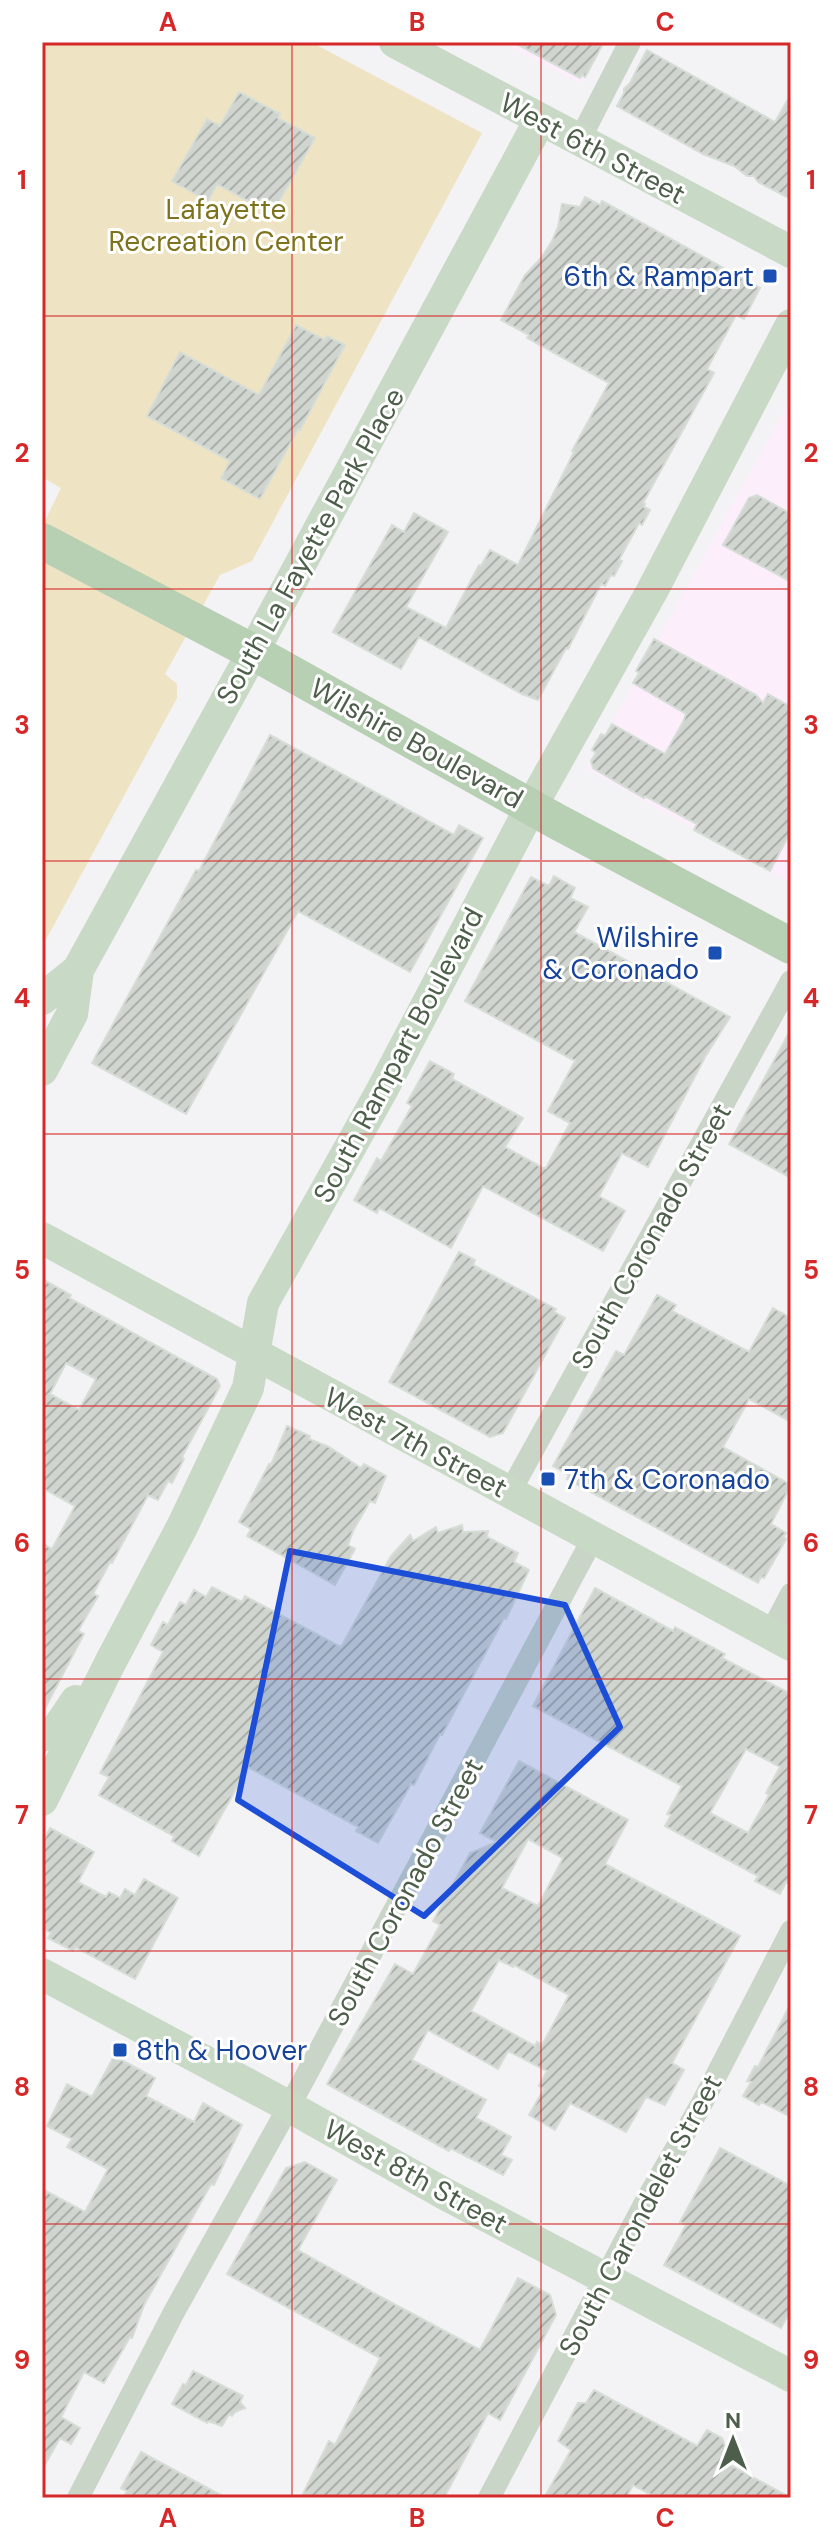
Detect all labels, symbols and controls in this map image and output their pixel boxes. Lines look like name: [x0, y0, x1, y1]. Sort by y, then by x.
text: A: [159, 5, 177, 39]
text: B: [409, 5, 425, 39]
text: C: [655, 5, 675, 39]
street label: West 6th Street: [494, 84, 692, 213]
text: 1: [17, 163, 27, 197]
text: 1: [806, 163, 816, 197]
park label: Lafayette Recreation Center: [108, 191, 344, 260]
place label: 6th & Rampart: [563, 258, 754, 295]
marker: 6th & Rampart: [761, 267, 779, 285]
street label: South La Fayette Park Place: [208, 381, 413, 711]
text: 2: [14, 436, 30, 470]
text: 2: [803, 436, 819, 470]
street label: Wilshire Boulevard: [304, 670, 530, 817]
text: 3: [14, 708, 30, 742]
text: 3: [803, 708, 819, 742]
street label: South Rampart Boulevard: [305, 901, 492, 1209]
place label: Wilshire & Coronado: [542, 919, 699, 988]
marker: Wilshire & Coronado: [706, 944, 724, 962]
text: 4: [14, 981, 30, 1015]
text: 4: [803, 981, 819, 1015]
street label: South Coronado Street: [563, 1097, 740, 1376]
text: 5: [14, 1253, 30, 1287]
text: 5: [803, 1253, 819, 1287]
street label: West 7th Street: [318, 1379, 514, 1506]
place label: 7th & Coronado: [564, 1461, 770, 1498]
marker: 7th & Coronado: [539, 1470, 557, 1488]
text: 6: [14, 1526, 30, 1560]
text: 6: [803, 1526, 819, 1560]
street label: South Coronado Street: [319, 1752, 492, 2033]
text: 7: [15, 1798, 29, 1832]
text: 7: [804, 1798, 818, 1832]
place label: 8th & Hoover: [136, 2032, 307, 2069]
marker: 8th & Hoover: [111, 2041, 129, 2059]
street label: South Carondelet Street: [550, 2068, 731, 2363]
text: 8: [14, 2070, 30, 2104]
text: 8: [803, 2070, 819, 2104]
street label: West 8th Street: [317, 2111, 514, 2242]
text: 9: [14, 2343, 30, 2377]
text: 9: [803, 2343, 819, 2377]
north arrow: [693, 2400, 773, 2480]
text: N: [725, 2406, 741, 2435]
text: A: [159, 2501, 177, 2535]
text: B: [409, 2501, 425, 2535]
text: C: [655, 2501, 675, 2535]

